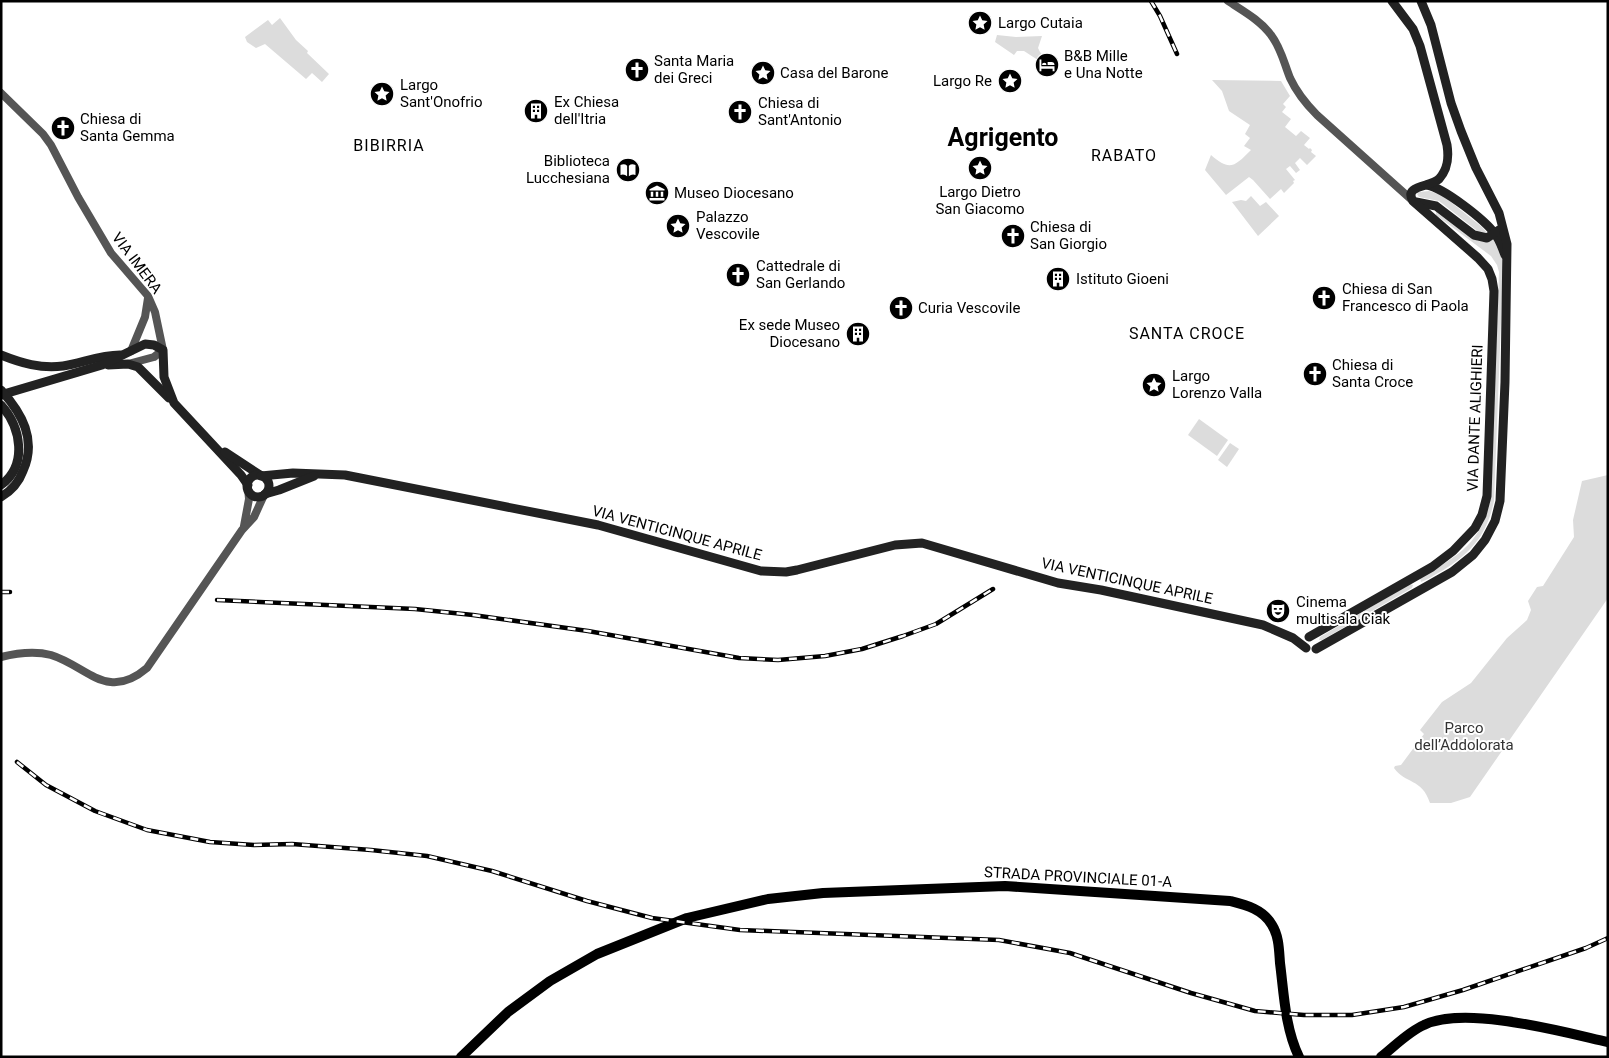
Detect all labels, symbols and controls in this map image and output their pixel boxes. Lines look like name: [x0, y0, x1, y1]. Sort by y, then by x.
place icon: Largo Cutaia: [967, 10, 993, 36]
place label: Largo Cutaia: [998, 14, 1083, 32]
place label: B&B Mille e Una Notte: [1064, 47, 1143, 82]
place label: Santa Maria dei Greci: [654, 52, 734, 87]
hotel icon: B&B Mille e Una Notte: [1034, 52, 1060, 78]
church icon: Santa Maria dei Greci: [624, 57, 650, 83]
place icon: Casa del Barone: [750, 60, 776, 86]
place label: Casa del Barone: [780, 64, 889, 82]
place icon: Largo Re: [997, 68, 1023, 94]
place label: Largo Re: [933, 72, 992, 90]
place label: Largo Sant'Onofrio: [400, 76, 483, 111]
place icon: Largo Sant'Onofrio: [369, 81, 395, 107]
place label: Ex Chiesa dell'Itria: [554, 93, 619, 128]
place label: Chiesa di Sant'Antonio: [758, 94, 842, 129]
building icon: Ex Chiesa dell'Itria: [523, 98, 549, 124]
church icon: Chiesa di Sant'Antonio: [727, 99, 753, 125]
place label: Chiesa di Santa Gemma: [80, 110, 175, 145]
church icon: Chiesa di Santa Gemma: [50, 115, 76, 141]
district label: Agrigento: [948, 123, 1058, 152]
district label: BIBIRRIA: [353, 136, 425, 155]
district label: RABATO: [1091, 146, 1157, 165]
place label: Biblioteca Lucchesiana: [526, 152, 610, 187]
place icon: Largo Dietro San Giacomo: [967, 155, 993, 181]
library icon: Biblioteca Lucchesiana: [615, 157, 641, 183]
museum icon: Museo Diocesano: [644, 180, 670, 206]
place label: Largo Dietro San Giacomo: [935, 183, 1025, 218]
place label: Museo Diocesano: [674, 184, 794, 202]
place label: Palazzo Vescovile: [696, 208, 760, 243]
place icon: Palazzo Vescovile: [665, 213, 691, 239]
place label: Chiesa di San Giorgio: [1030, 218, 1107, 253]
church icon: Chiesa di San Giorgio: [1000, 223, 1026, 249]
street label: VIA IMERA: [108, 229, 166, 297]
place label: Cattedrale di San Gerlando: [756, 257, 845, 292]
church icon: Cattedrale di San Gerlando: [725, 262, 751, 288]
building icon: Istituto Gioeni: [1045, 266, 1071, 292]
place label: Istituto Gioeni: [1076, 270, 1169, 288]
place label: Chiesa di San Francesco di Paola: [1342, 280, 1469, 315]
church icon: Chiesa di San Francesco di Paola: [1311, 285, 1337, 311]
church icon: Curia Vescovile: [888, 295, 914, 321]
place label: Curia Vescovile: [918, 299, 1020, 317]
place label: Ex sede Museo Diocesano: [739, 316, 840, 351]
building icon: Ex sede Museo Diocesano: [845, 321, 871, 347]
district label: SANTA CROCE: [1129, 324, 1245, 343]
street label: VIA DANTE ALIGHIERI: [1463, 344, 1487, 492]
place label: Chiesa di Santa Croce: [1332, 356, 1413, 391]
church icon: Chiesa di Santa Croce: [1302, 361, 1328, 387]
place label: Largo Lorenzo Valla: [1172, 367, 1262, 402]
place icon: Largo Lorenzo Valla: [1141, 372, 1167, 398]
street label: VIA VENTICINQUE APRILE: [590, 502, 764, 564]
street label: VIA VENTICINQUE APRILE: [1040, 554, 1215, 608]
place label: Cinema multisala Ciak: [1296, 593, 1391, 628]
theatre icon: Cinema multisala Ciak: [1265, 598, 1291, 624]
park label: Parco dell’Addolorata: [1414, 719, 1514, 754]
street label: STRADA PROVINCIALE 01-A: [984, 863, 1173, 891]

